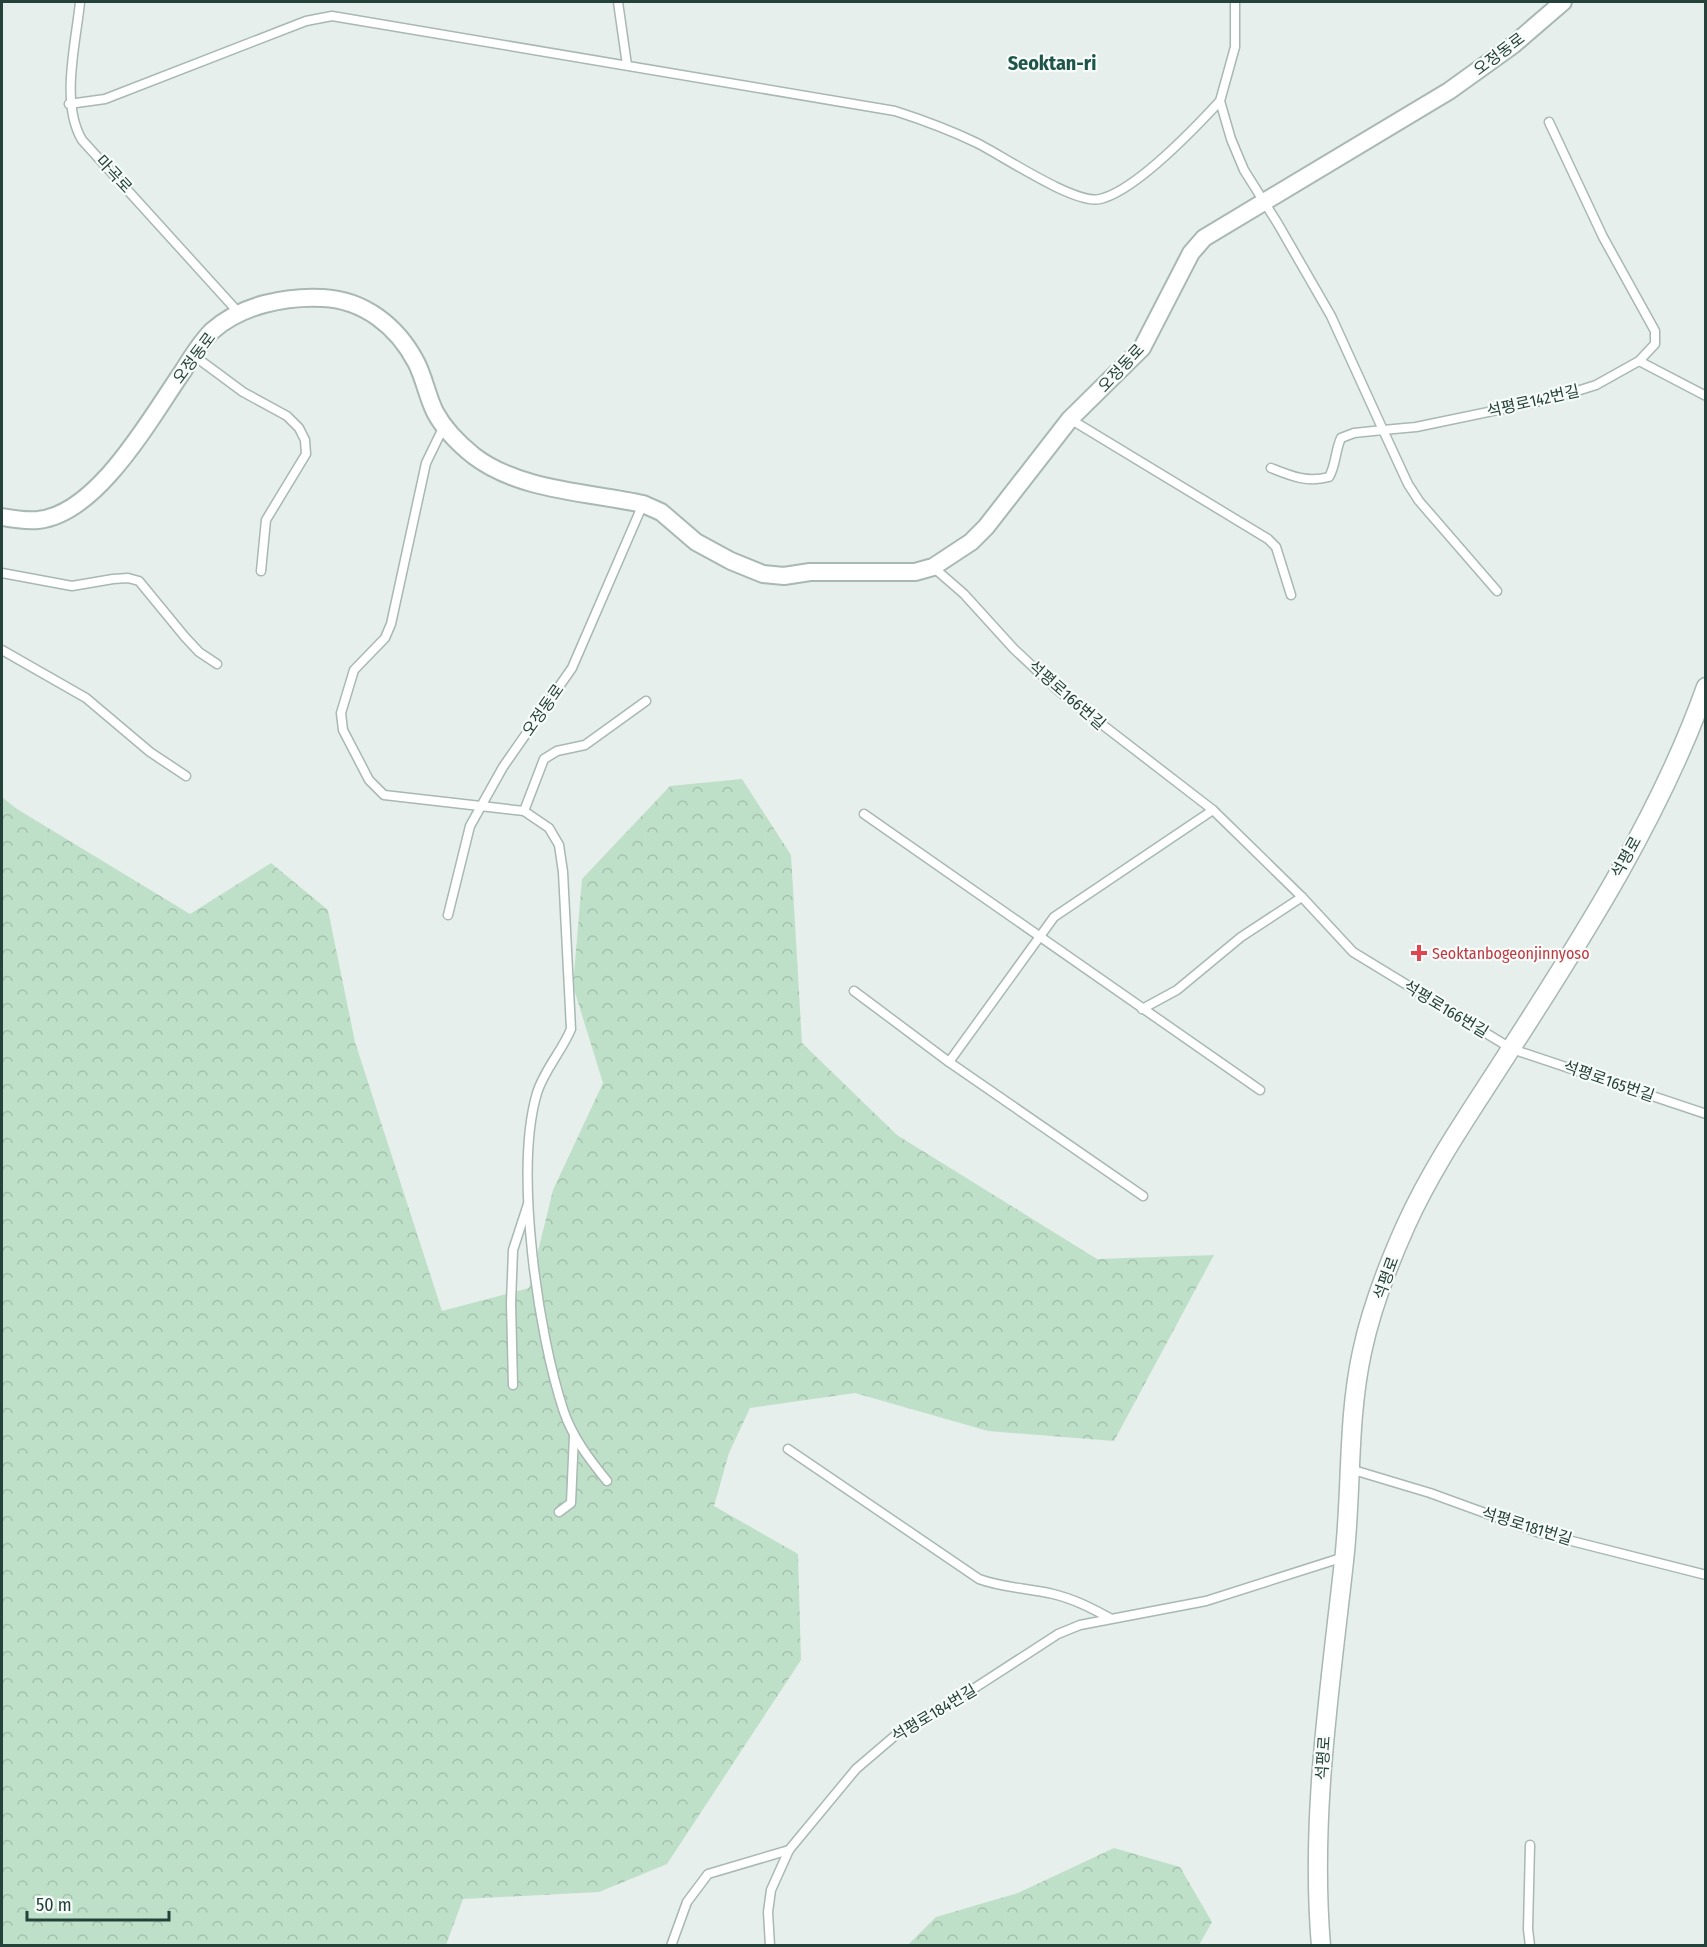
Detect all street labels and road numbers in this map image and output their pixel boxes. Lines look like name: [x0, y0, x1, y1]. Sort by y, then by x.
street label: 오정동로: [1470, 29, 1528, 79]
street label: 마곡로: [92, 151, 136, 197]
street label: 오정동로: [169, 329, 219, 387]
street label: 오정동로: [1094, 340, 1148, 396]
street label: 석평로142번길: [1485, 381, 1581, 421]
street label: 석평로166번길: [1025, 656, 1109, 734]
street label: 오정동로: [518, 680, 568, 740]
street label: 석평로: [1607, 833, 1645, 881]
street label: 석평로166번길: [1400, 976, 1492, 1042]
street label: 석평로165번길: [1561, 1057, 1657, 1105]
street label: 석평로: [1370, 1254, 1403, 1302]
street label: 석평로181번길: [1479, 1503, 1575, 1549]
street label: 석평로184번길: [888, 1680, 980, 1746]
street label: 석평로: [1312, 1735, 1334, 1781]

